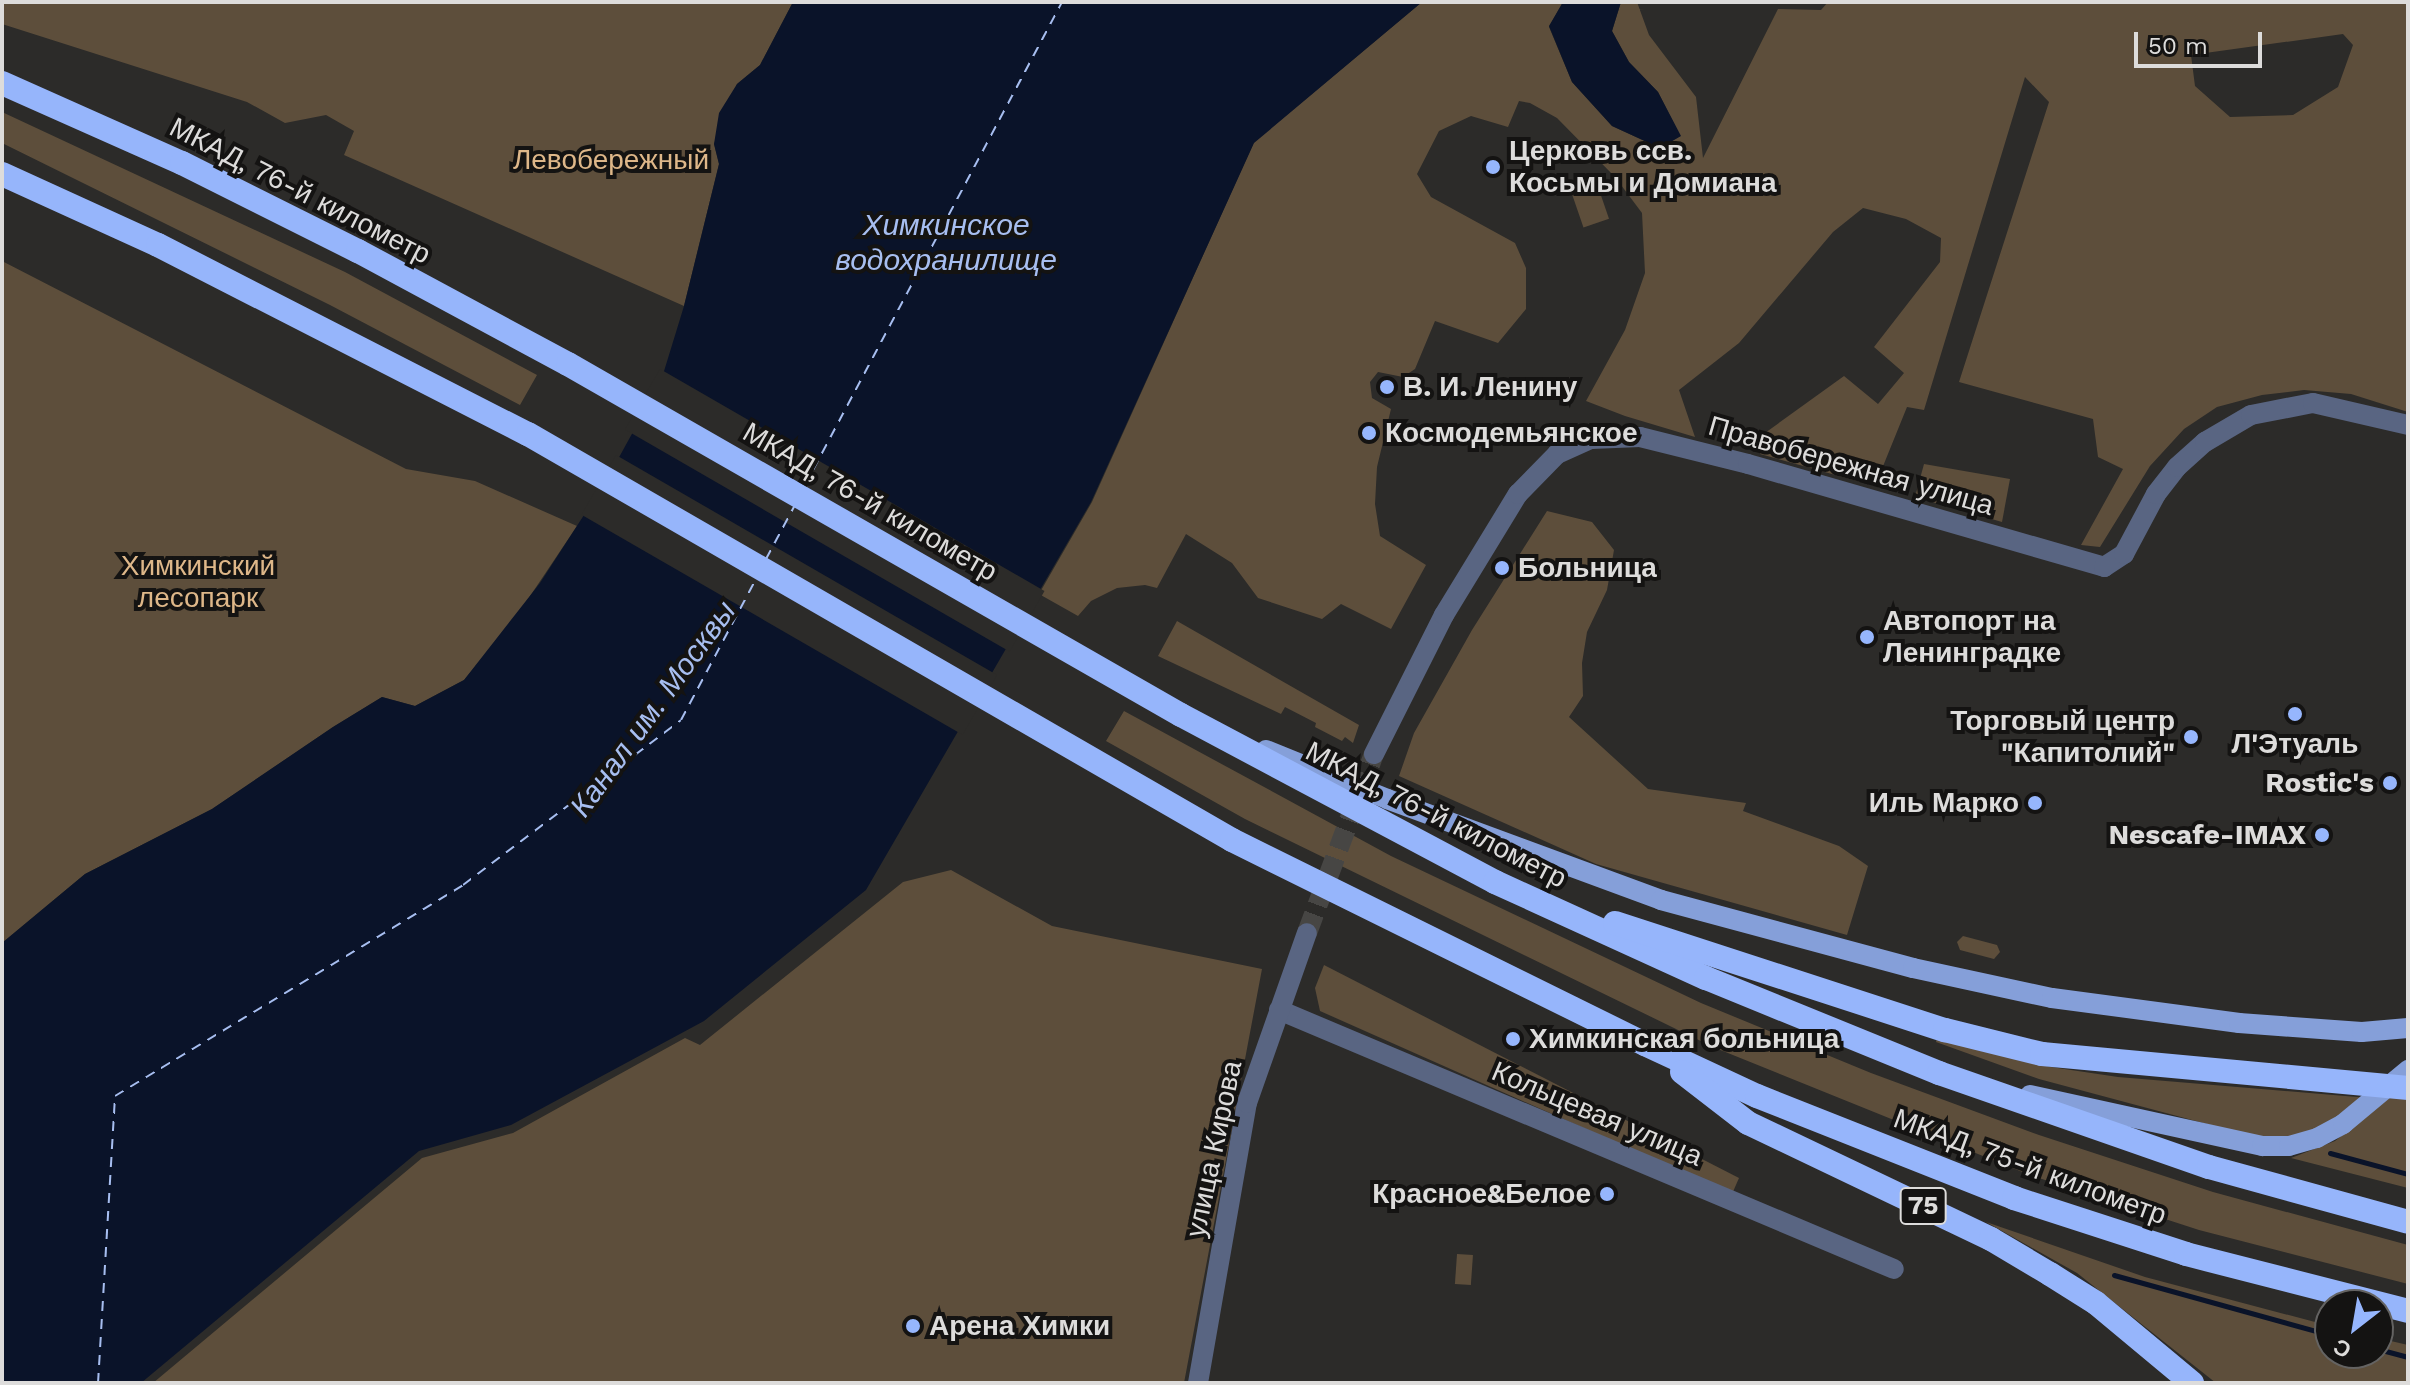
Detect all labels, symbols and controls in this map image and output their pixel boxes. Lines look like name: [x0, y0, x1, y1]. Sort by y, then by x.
scale bar: [2138, 16, 2266, 66]
text: 50 m: [2148, 32, 2208, 60]
street label: МКАД, 76-й километр: [164, 110, 436, 272]
place label: Церковь ссв. Косьмы и Домиана: [1509, 134, 1776, 200]
park label: Левобережный: [513, 143, 709, 177]
marker: Церковь ссв. Косьмы и Домиана: [1484, 158, 1502, 176]
water label: Химкинское водохранилище: [835, 207, 1057, 278]
place label: В. И. Ленину: [1403, 370, 1577, 404]
marker: В. И. Ленину: [1378, 378, 1396, 396]
street label: Правобережная улица: [1705, 409, 1997, 523]
street label: МКАД, 76-й километр: [736, 415, 1004, 589]
place label: Космодемьянское: [1385, 416, 1638, 450]
marker: Космодемьянское: [1360, 424, 1378, 442]
park label: Химкинский лесопарк: [121, 549, 275, 615]
place label: Больница: [1518, 551, 1657, 585]
marker: Больница: [1493, 559, 1511, 577]
water label: Канал им. Москвы: [563, 594, 743, 824]
place label: Автопорт на Ленинградке: [1883, 604, 2061, 670]
marker: Автопорт на Ленинградке: [1858, 628, 1876, 646]
place label: Торговый центр "Капитолий": [1950, 704, 2175, 770]
marker: Л'Этуаль: [2286, 705, 2304, 723]
place label: Л'Этуаль: [2232, 727, 2358, 761]
marker: Торговый центр "Капитолий": [2182, 728, 2200, 746]
street label: МКАД, 76-й километр: [1300, 734, 1572, 896]
place label: Rostic's: [2265, 766, 2374, 800]
marker: Rostic's: [2381, 774, 2399, 792]
place label: Иль Марко: [1869, 786, 2019, 820]
marker: Иль Марко: [2026, 794, 2044, 812]
place label: Nescafe-IMAX: [2108, 818, 2306, 852]
marker: Nescafe-IMAX: [2313, 826, 2331, 844]
place label: Химкинская больница: [1529, 1022, 1839, 1056]
marker: Химкинская больница: [1504, 1030, 1522, 1048]
street label: Кольцевая улица: [1487, 1055, 1707, 1173]
street label: улица Кирова: [1179, 1058, 1249, 1240]
street label: МКАД, 75-й километр: [1888, 1102, 2172, 1232]
place label: Красное&Белое: [1372, 1177, 1591, 1211]
road number: 75: [1899, 1184, 1947, 1228]
marker: Красное&Белое: [1598, 1185, 1616, 1203]
north arrow: [2314, 1289, 2394, 1369]
place label: Арена Химки: [929, 1309, 1110, 1343]
marker: Арена Химки: [904, 1317, 922, 1335]
text: С: [2329, 1333, 2356, 1363]

